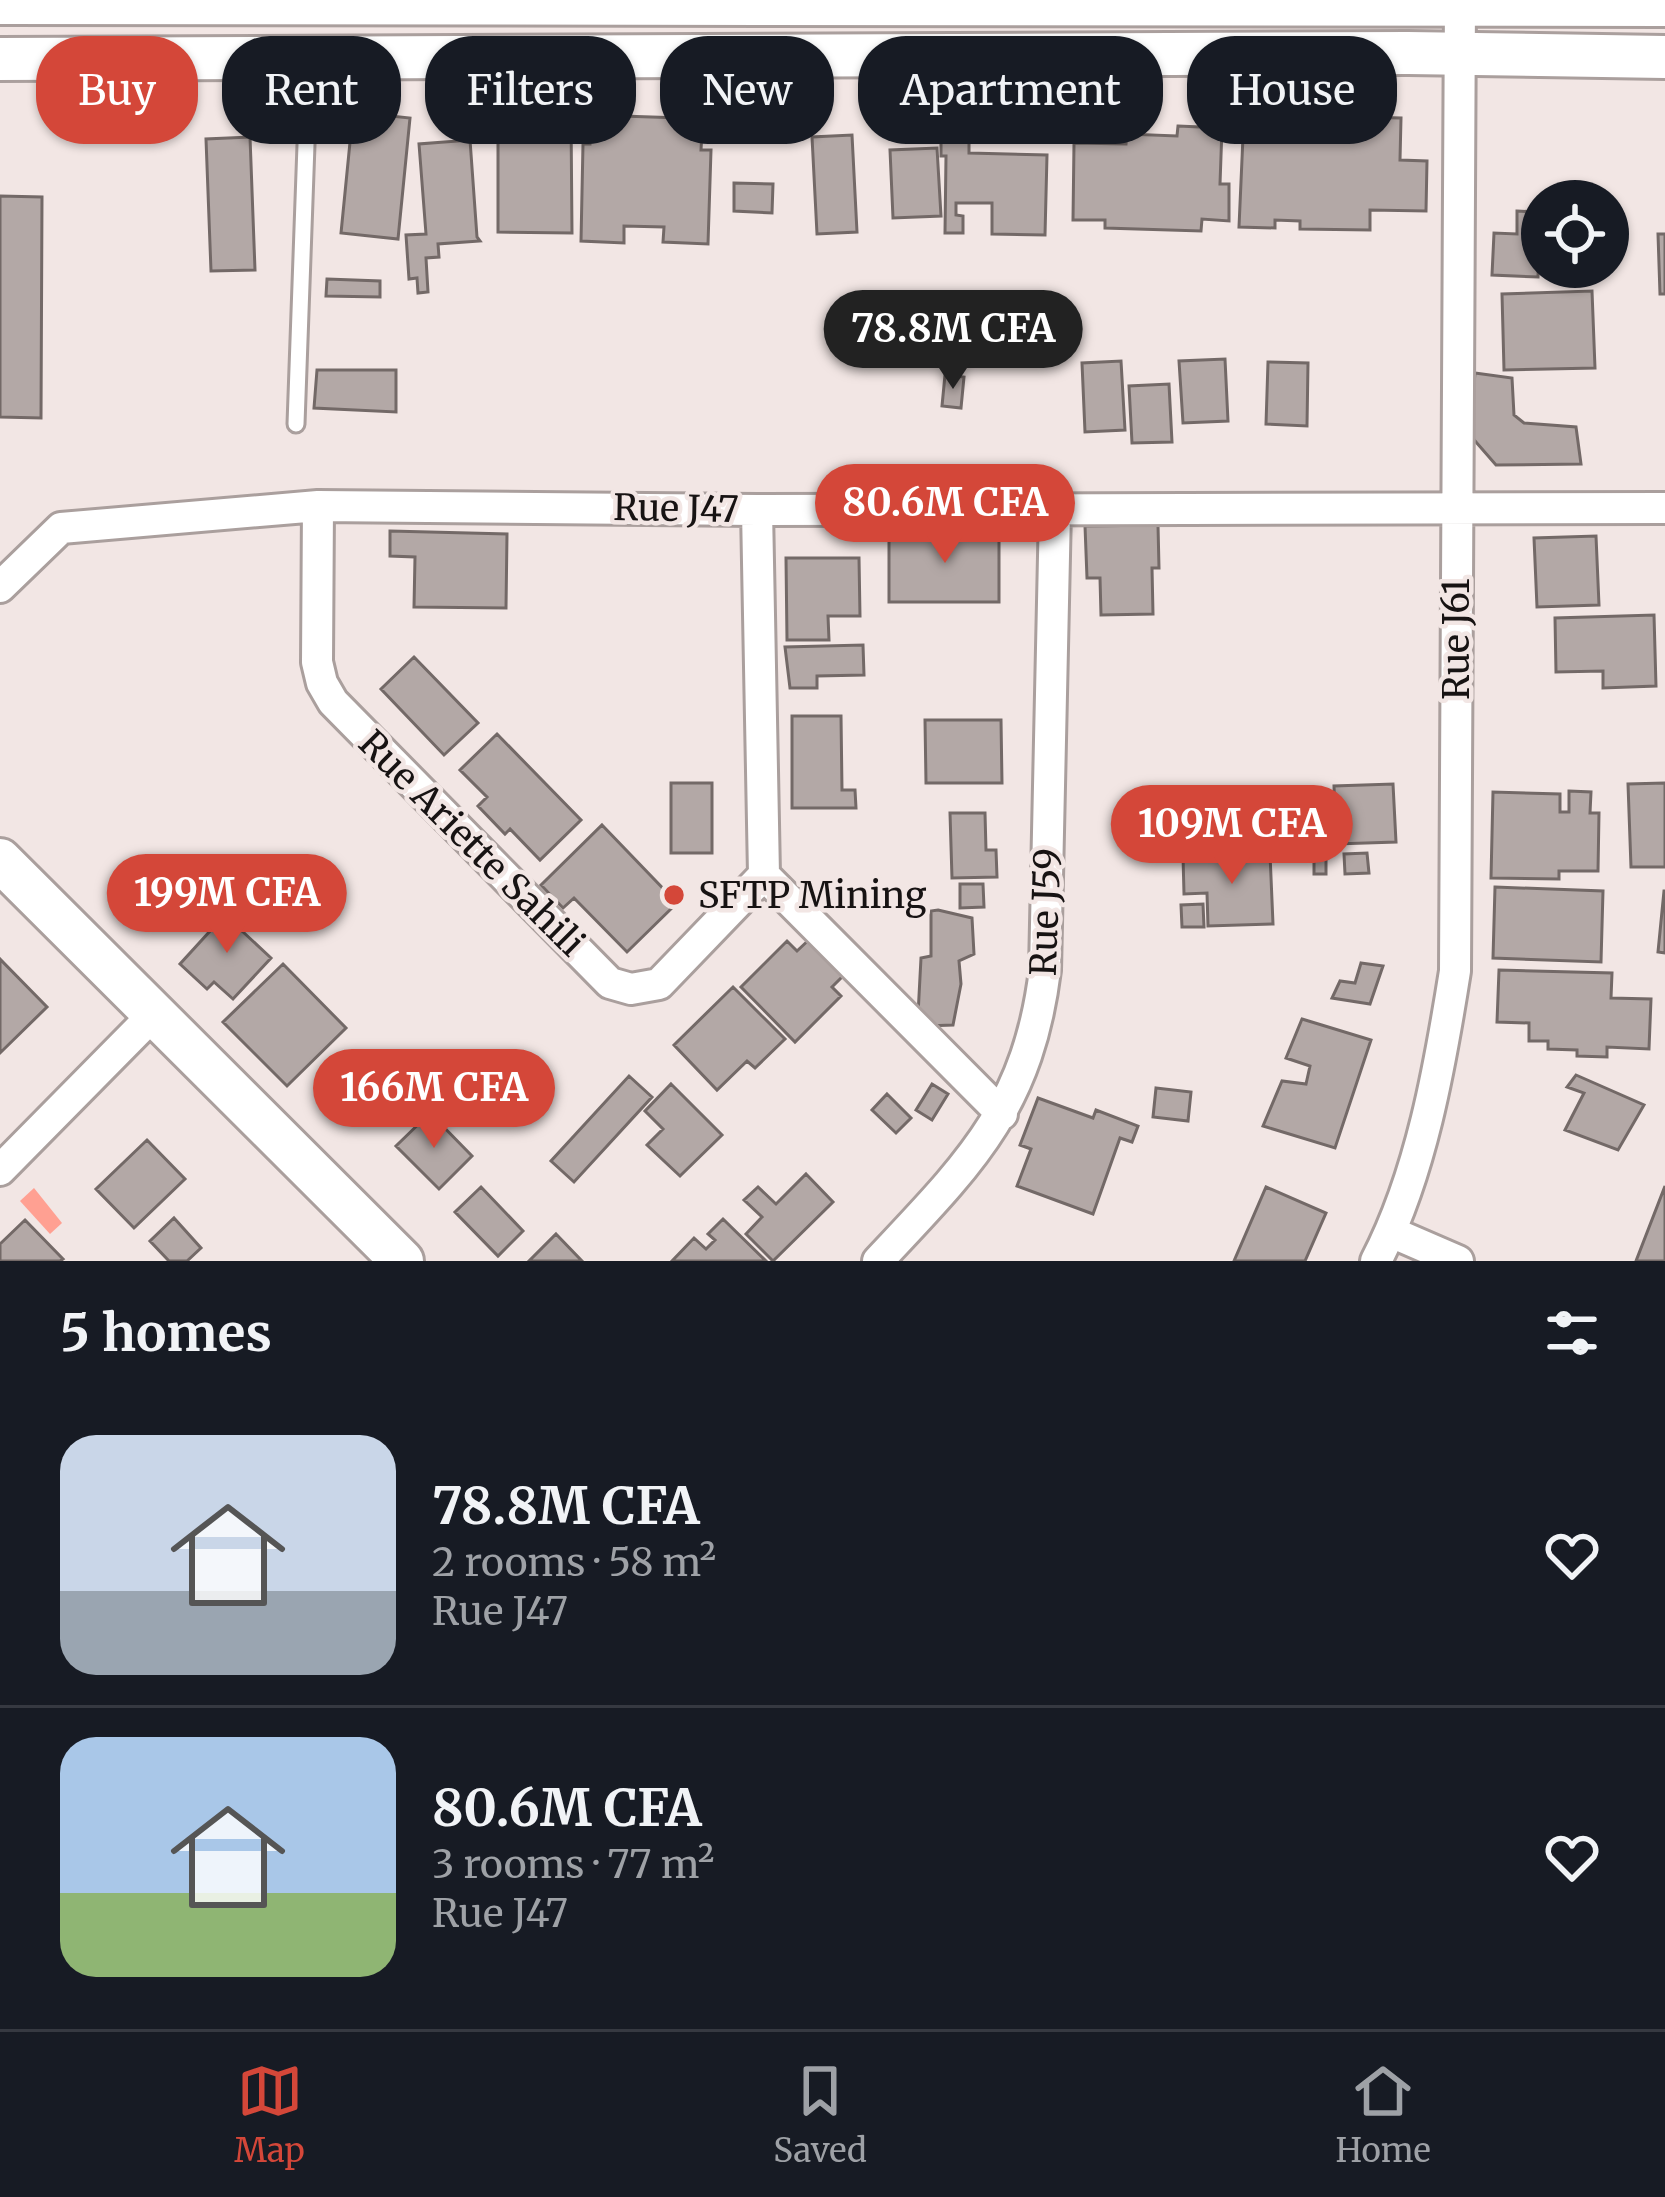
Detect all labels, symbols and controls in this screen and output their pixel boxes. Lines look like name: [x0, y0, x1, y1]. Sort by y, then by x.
chip: Buy: [36, 36, 198, 144]
chip: Rent: [222, 36, 401, 144]
chip: Filters: [425, 36, 636, 144]
chip: New: [660, 36, 834, 144]
chip: Apartment: [858, 36, 1163, 144]
chip: House: [1187, 36, 1397, 144]
map controls: [1521, 180, 1629, 288]
button: locate: [1521, 180, 1629, 288]
pin: 78.8M CFA: [816, 290, 1090, 392]
text: 78.8M CFA: [851, 304, 1055, 353]
pin: 80.6M CFA: [808, 464, 1082, 566]
text: 80.6M CFA: [842, 478, 1048, 527]
street label: Rue J47: [613, 485, 739, 532]
street label: Rue J61: [1434, 578, 1479, 700]
street label: Rue Ariette Sahili: [349, 721, 594, 966]
pin: 109M CFA: [1108, 785, 1356, 887]
text: 109M CFA: [1138, 799, 1326, 848]
street label: Rue J59: [1021, 847, 1070, 977]
pin: 199M CFA: [103, 854, 351, 956]
text: 199M CFA: [134, 868, 320, 917]
place label: SFTP Mining: [698, 873, 927, 918]
marker: SFTP Mining: [661, 882, 687, 908]
pin: 166M CFA: [310, 1049, 558, 1151]
text: 166M CFA: [340, 1063, 528, 1112]
icon: filters: [1539, 1300, 1605, 1366]
text: 5 homes: [60, 1301, 272, 1365]
text: 78.8M CFA: [432, 1474, 700, 1538]
icon: home: [156, 1483, 300, 1627]
icon: heart: [1539, 1522, 1605, 1588]
text: 2 rooms · 58 m²: [432, 1538, 716, 1587]
text: Rue J47: [432, 1587, 568, 1636]
text: 80.6M CFA: [432, 1776, 701, 1840]
icon: home: [156, 1785, 300, 1929]
icon: heart: [1539, 1824, 1605, 1890]
text: 3 rooms · 77 m²: [432, 1840, 714, 1889]
text: Rue J47: [432, 1889, 568, 1938]
tab: Map: [234, 2058, 305, 2171]
tab: Saved: [773, 2058, 867, 2171]
tab: Home: [1336, 2058, 1431, 2171]

